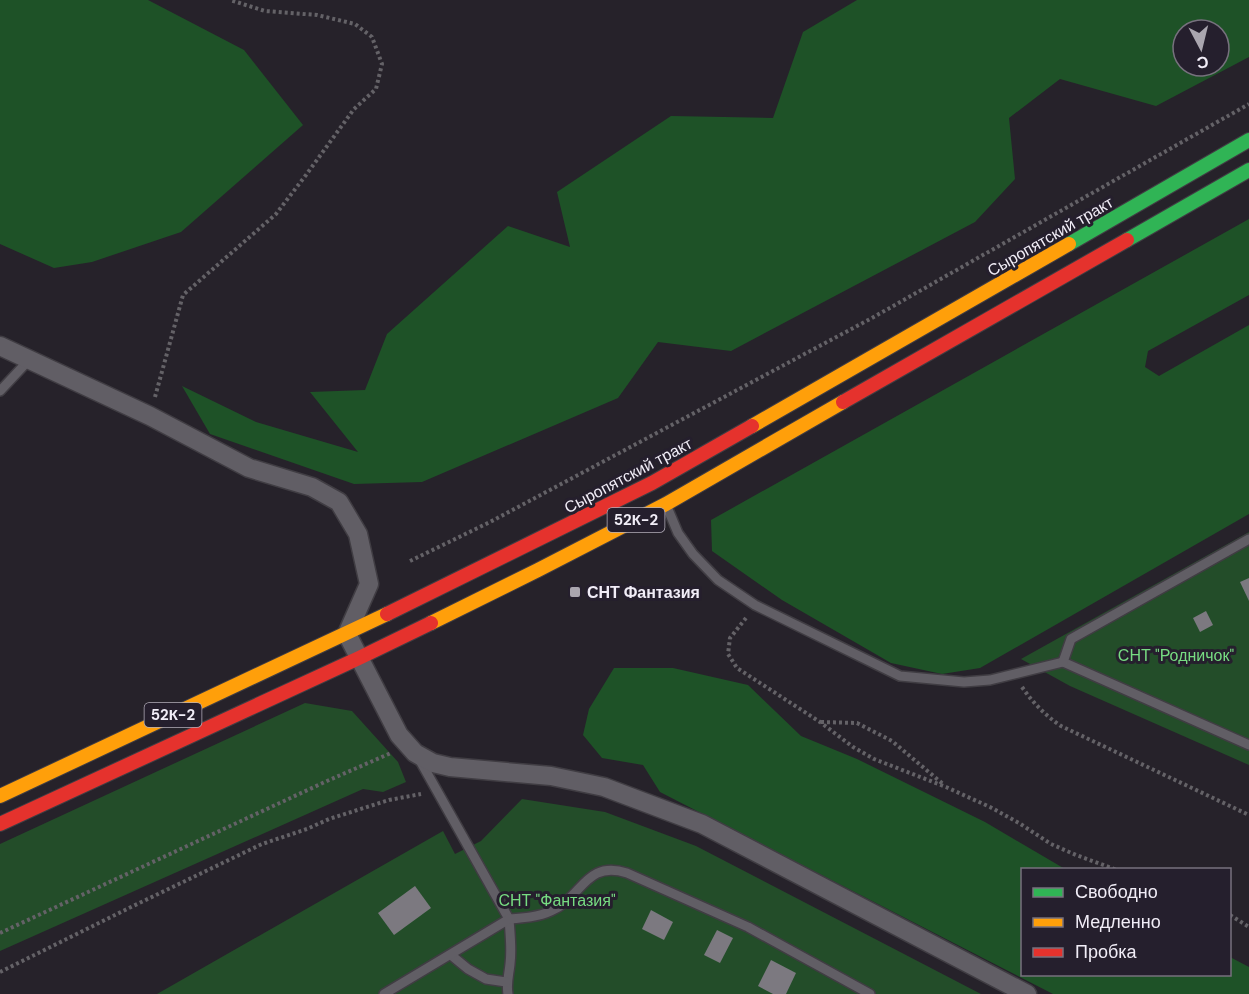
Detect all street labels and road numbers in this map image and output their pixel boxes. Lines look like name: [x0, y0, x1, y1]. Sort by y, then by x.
street label: Сыропятский тракт: [983, 191, 1118, 281]
street label: Сыропятский тракт: [561, 433, 696, 518]
road number: 52К-2: [608, 508, 664, 532]
road number: 52К-2: [144, 703, 201, 727]

